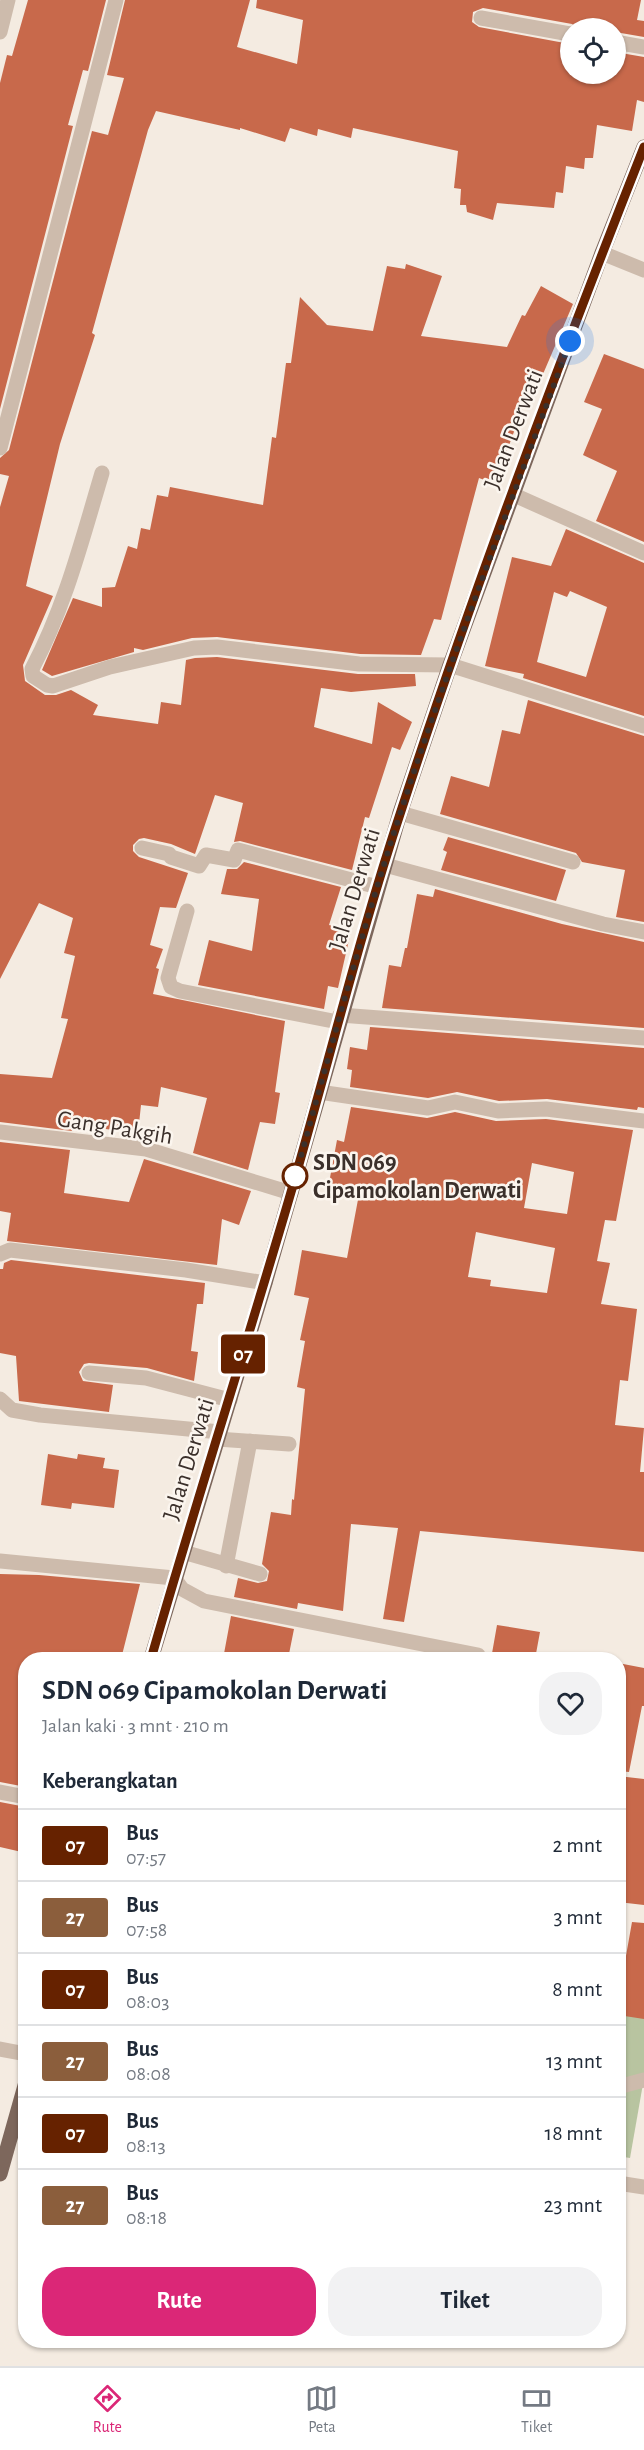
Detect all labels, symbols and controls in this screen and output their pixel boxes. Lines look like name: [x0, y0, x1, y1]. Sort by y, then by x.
map controls: [560, 18, 626, 84]
button: locate: [560, 18, 626, 84]
your location: [555, 326, 585, 356]
street label: Jalan Derwati: [480, 366, 548, 493]
street label: Jalan Derwati: [325, 825, 385, 953]
street label: Gang Pakgih: [55, 1107, 174, 1149]
place label: SDN 069 Cipamokolan Derwati: [313, 1151, 522, 1203]
marker: SDN 069 Cipamokolan Derwati: [282, 1163, 308, 1189]
line badge: 07: [216, 1334, 270, 1374]
text: 07: [233, 1344, 253, 1365]
street label: Jalan Derwati: [159, 1395, 219, 1523]
button: heart: [539, 1672, 602, 1735]
text: SDN 069 Cipamokolan Derwati: [42, 1677, 387, 1705]
text: Jalan kaki · 3 mnt · 210 m: [42, 1716, 229, 1736]
text: Keberangkatan: [42, 1770, 178, 1792]
text: Bus: [126, 1822, 159, 1844]
text: 2 mnt: [553, 1834, 602, 1856]
text: 07: [65, 1835, 85, 1856]
text: 07:57: [126, 1848, 166, 1868]
text: Bus: [126, 1894, 159, 1916]
text: 3 mnt: [554, 1906, 602, 1928]
text: 27: [66, 1907, 84, 1928]
text: 07:58: [126, 1920, 167, 1940]
text: Bus: [126, 1966, 159, 1988]
text: 8 mnt: [552, 1978, 602, 2000]
text: 07: [65, 1979, 85, 2000]
text: 08:03: [126, 1992, 169, 2012]
text: Bus: [126, 2038, 159, 2060]
text: 13 mnt: [546, 2050, 602, 2072]
text: 27: [66, 2051, 84, 2072]
text: 08:08: [126, 2064, 171, 2084]
text: Bus: [126, 2110, 159, 2132]
text: 18 mnt: [545, 2122, 602, 2144]
text: 07: [65, 2123, 85, 2144]
text: 08:13: [126, 2136, 166, 2156]
text: Bus: [126, 2182, 159, 2204]
text: 23 mnt: [544, 2194, 602, 2216]
text: 27: [66, 2195, 84, 2216]
text: 08:18: [126, 2208, 167, 2228]
button: Rute: [42, 2267, 316, 2336]
button: Tiket: [328, 2267, 602, 2336]
tab: Rute: [91, 2382, 124, 2437]
tab: Peta: [305, 2382, 338, 2437]
tab: Tiket: [520, 2382, 553, 2437]

